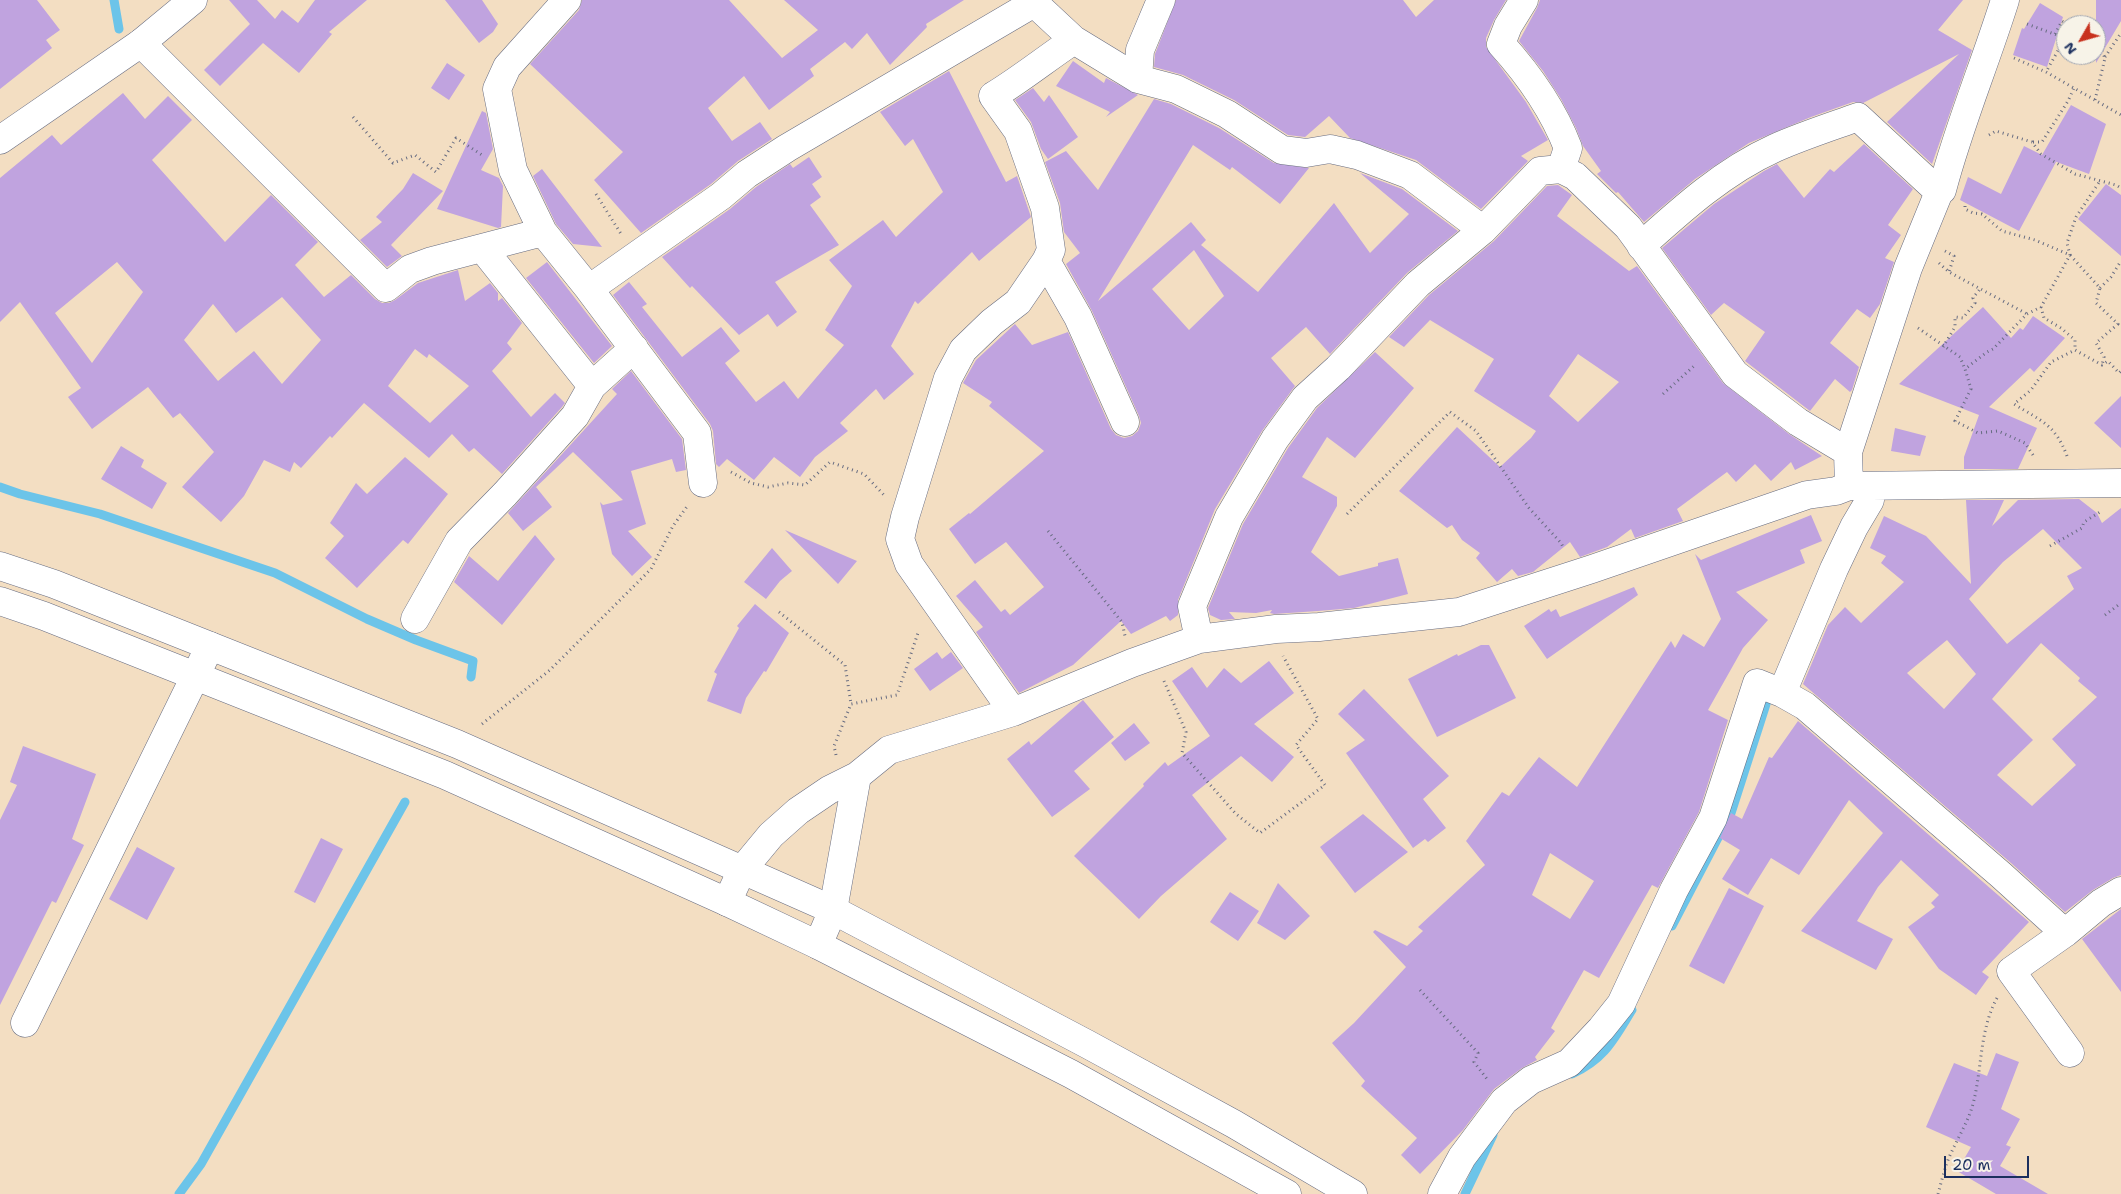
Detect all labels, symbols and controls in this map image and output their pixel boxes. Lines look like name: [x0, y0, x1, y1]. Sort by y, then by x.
north arrow: [2056, 15, 2106, 65]
text: N: [2059, 39, 2080, 59]
scale bar: [1946, 1146, 2031, 1178]
text: 20 m: [1952, 1155, 1991, 1175]

